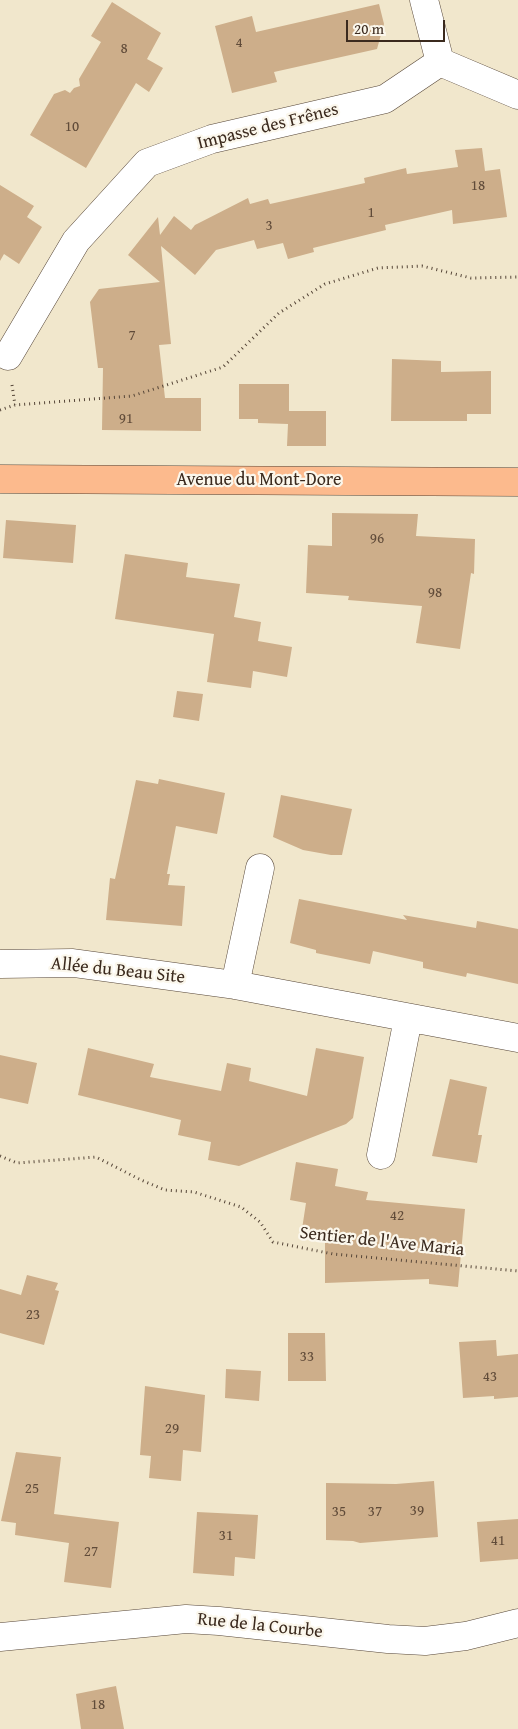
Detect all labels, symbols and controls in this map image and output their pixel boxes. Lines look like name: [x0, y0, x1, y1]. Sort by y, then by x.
scale bar: [348, 10, 447, 42]
text: 20 m: [354, 18, 384, 39]
house number: 4: [235, 34, 243, 52]
house number: 8: [120, 40, 128, 58]
street label: Impasse des Frênes: [195, 99, 341, 155]
house number: 10: [65, 118, 79, 136]
house number: 18: [471, 177, 485, 195]
house number: 1: [367, 204, 375, 222]
house number: 3: [265, 217, 273, 235]
house number: 7: [128, 327, 136, 345]
house number: 91: [119, 410, 133, 428]
street label: Avenue du Mont-Dore: [177, 469, 341, 491]
house number: 96: [370, 530, 384, 548]
house number: 98: [428, 584, 442, 602]
street label: Allée du Beau Site: [50, 953, 186, 989]
house number: 42: [390, 1207, 404, 1225]
street label: Sentier de l'Ave Maria: [299, 1223, 465, 1261]
house number: 23: [26, 1306, 40, 1324]
house number: 33: [300, 1348, 314, 1366]
house number: 43: [483, 1368, 497, 1386]
house number: 29: [165, 1420, 179, 1438]
house number: 25: [25, 1480, 39, 1498]
house number: 39: [410, 1502, 424, 1520]
house number: 35: [332, 1503, 346, 1521]
house number: 37: [368, 1503, 382, 1521]
house number: 31: [219, 1527, 233, 1545]
house number: 41: [491, 1532, 505, 1550]
house number: 27: [84, 1543, 98, 1561]
street label: Rue de la Courbe: [196, 1609, 324, 1643]
house number: 18: [91, 1696, 105, 1714]

